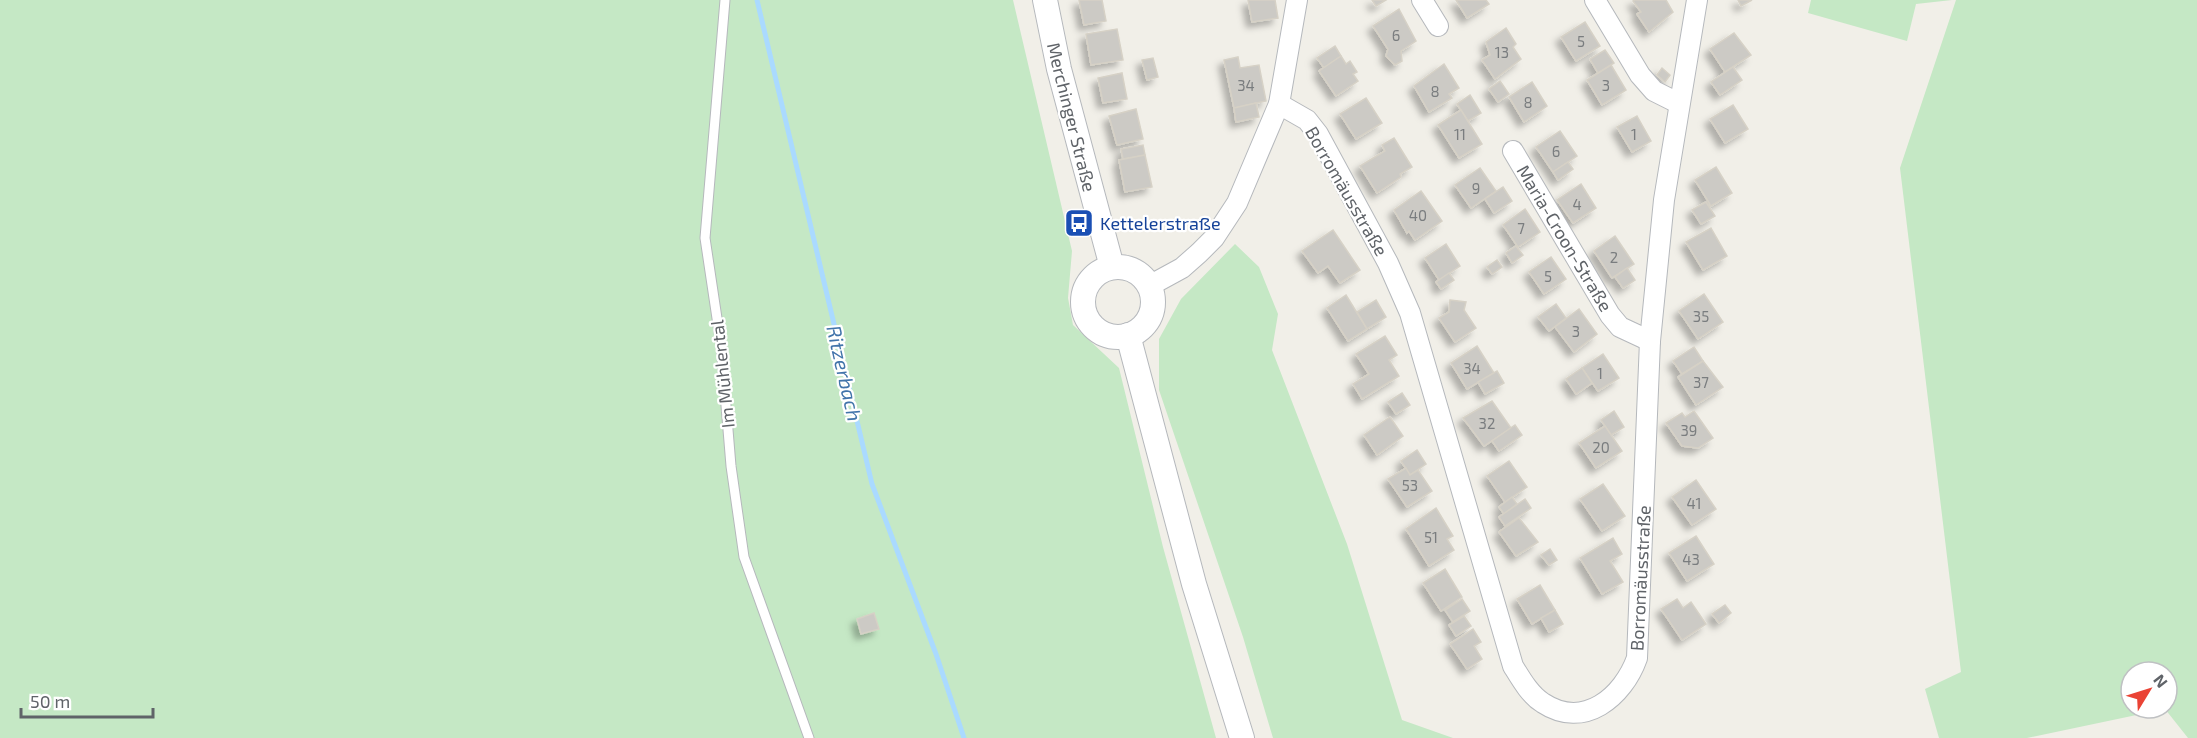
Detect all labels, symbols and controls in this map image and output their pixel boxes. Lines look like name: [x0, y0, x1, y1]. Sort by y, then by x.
house number: 6: [1392, 26, 1400, 44]
house number: 5: [1577, 32, 1585, 50]
street label: Merchinger Straße: [1043, 40, 1101, 194]
house number: 13: [1495, 43, 1509, 61]
house number: 34: [1237, 76, 1255, 94]
house number: 3: [1602, 76, 1610, 94]
house number: 8: [1430, 82, 1440, 100]
house number: 8: [1523, 93, 1533, 111]
street label: Borromäusstraße: [1301, 122, 1393, 260]
house number: 11: [1454, 125, 1466, 143]
house number: 1: [1631, 125, 1637, 143]
house number: 6: [1552, 142, 1560, 160]
street label: Maria-Croon-Straße: [1513, 161, 1617, 315]
house number: 9: [1472, 179, 1480, 197]
house number: 4: [1572, 195, 1582, 213]
house number: 40: [1409, 206, 1427, 224]
bus stop icon: Kettelerstraße: [1063, 207, 1095, 239]
place label: Kettelerstraße: [1100, 212, 1221, 234]
house number: 7: [1517, 219, 1525, 237]
house number: 2: [1610, 248, 1618, 266]
house number: 5: [1544, 267, 1552, 285]
house number: 35: [1693, 307, 1709, 325]
street label: Im Mühlental: [705, 318, 739, 429]
house number: 3: [1572, 322, 1580, 340]
water label: Ritzerbach: [822, 323, 868, 423]
house number: 34: [1463, 359, 1481, 377]
house number: 1: [1597, 364, 1603, 382]
house number: 37: [1693, 373, 1709, 391]
house number: 32: [1479, 414, 1495, 432]
house number: 39: [1681, 421, 1697, 439]
house number: 20: [1592, 438, 1610, 456]
house number: 53: [1402, 476, 1418, 494]
house number: 41: [1686, 494, 1702, 512]
street label: Borromäusstraße: [1625, 505, 1655, 651]
house number: 51: [1424, 528, 1438, 546]
house number: 43: [1682, 550, 1700, 568]
north arrow: [2119, 660, 2179, 720]
text: N: [2150, 670, 2172, 691]
scale bar: [21, 681, 153, 719]
text: 50 m: [30, 690, 70, 712]

